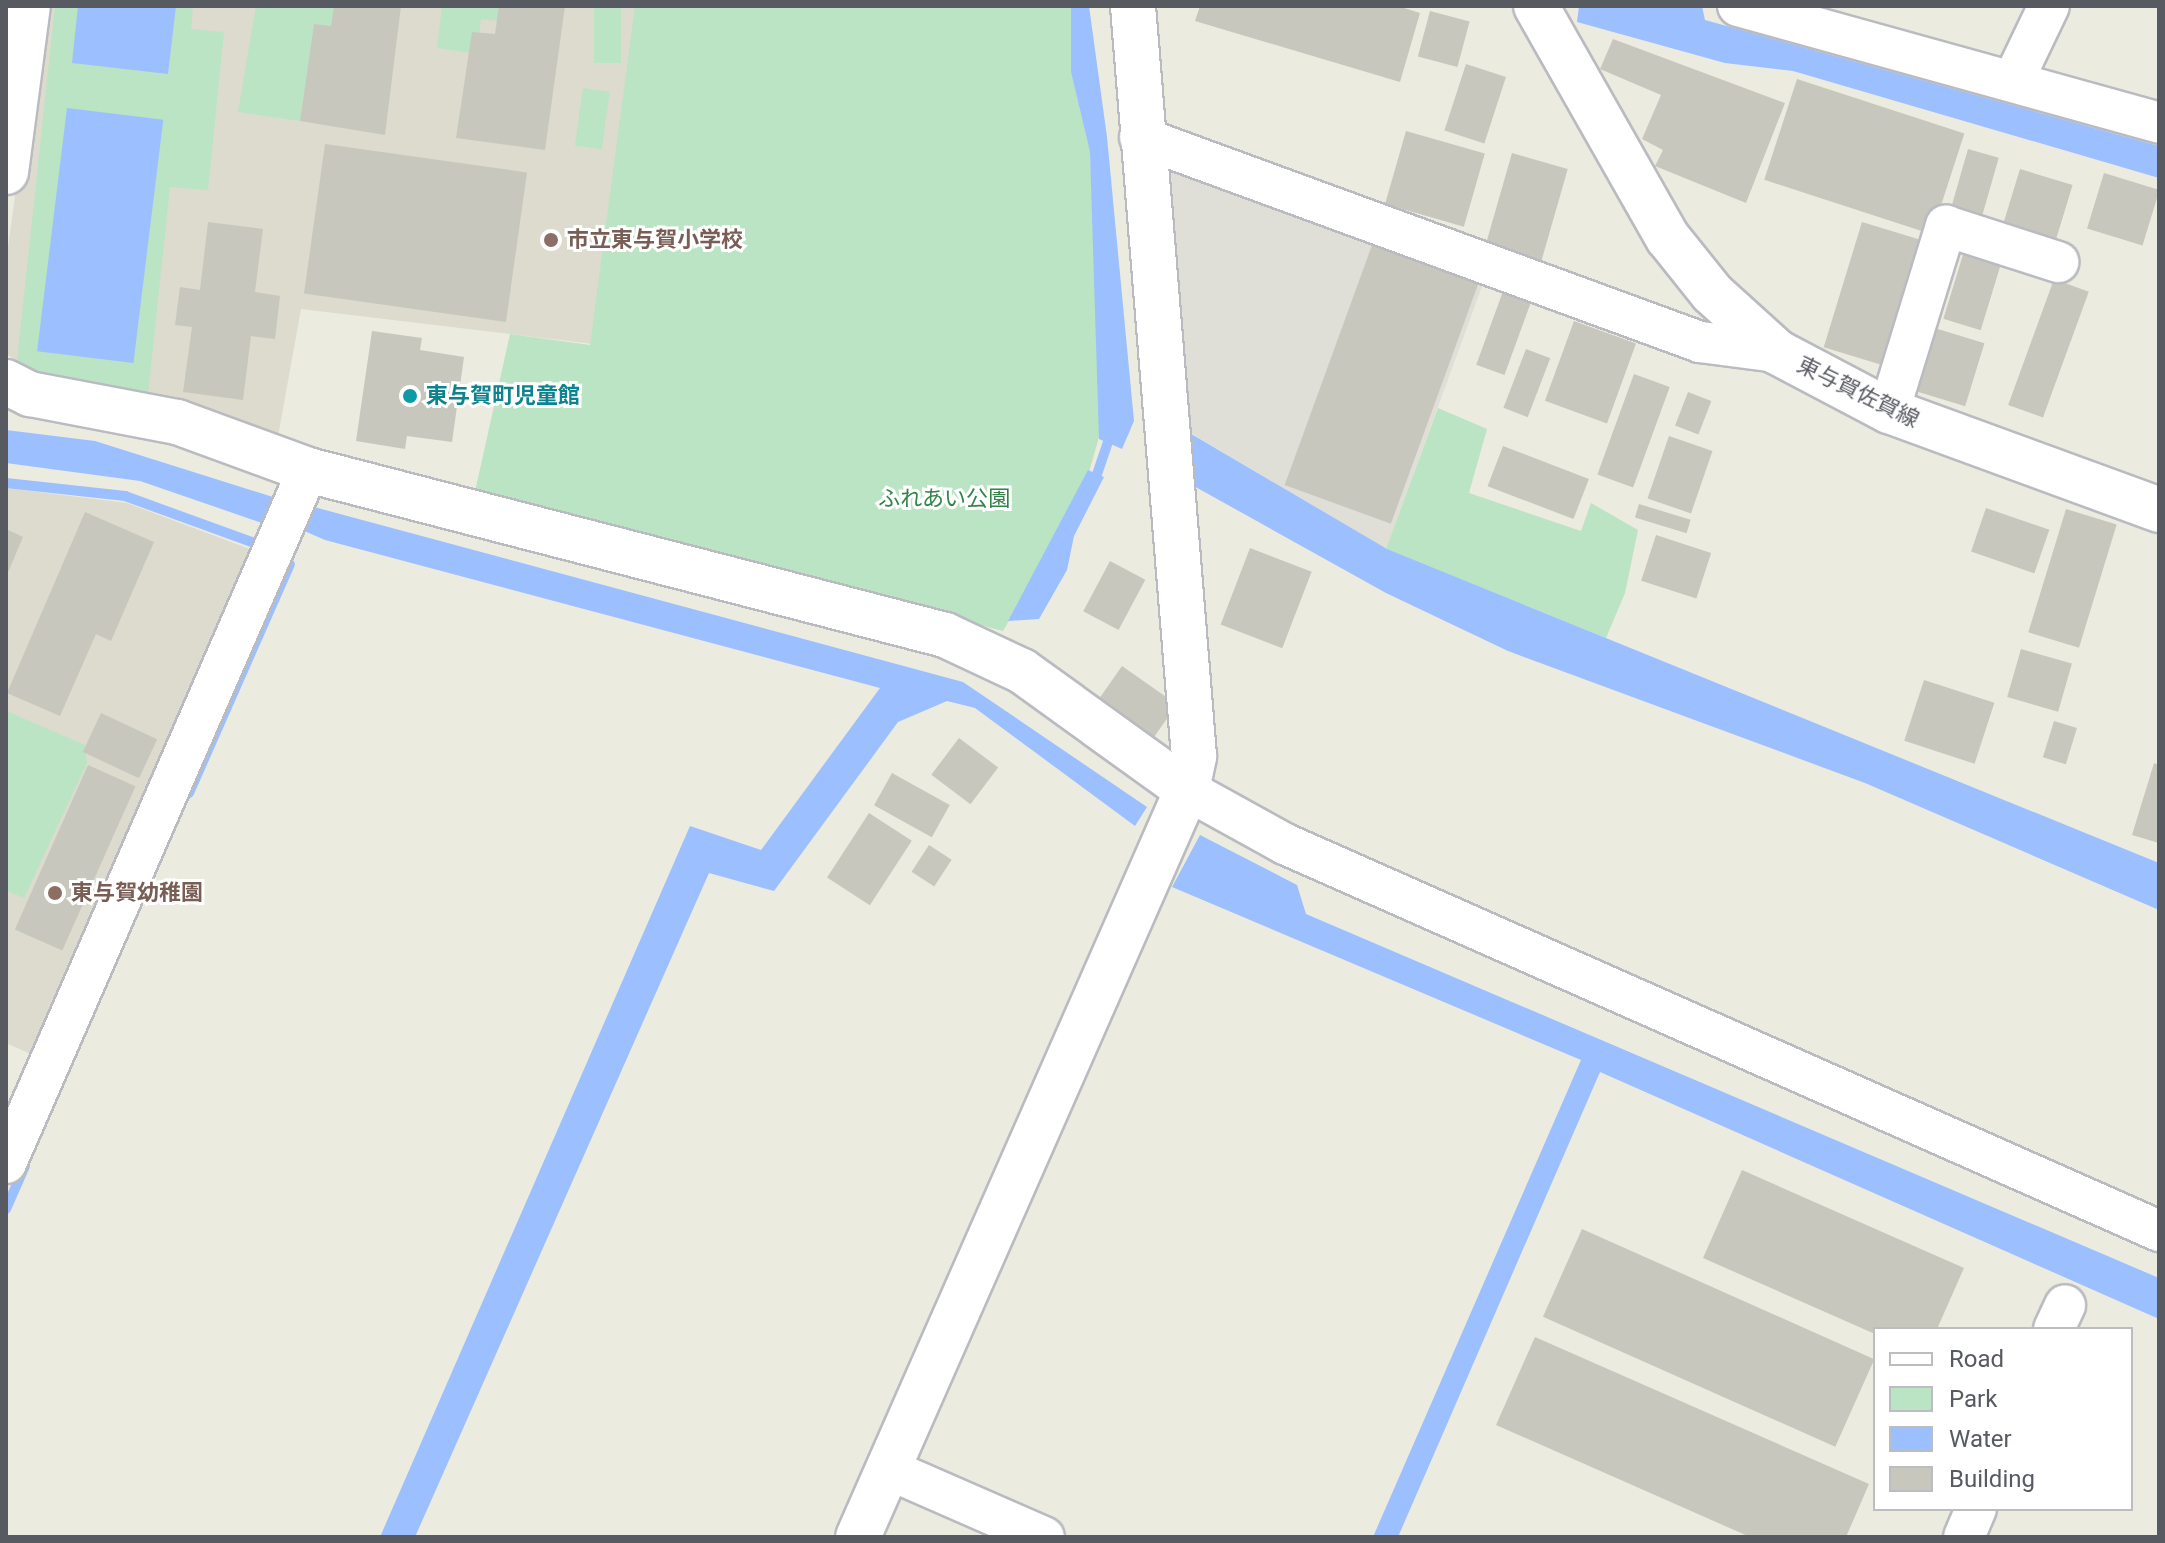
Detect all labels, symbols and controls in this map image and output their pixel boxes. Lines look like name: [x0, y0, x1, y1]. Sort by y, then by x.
place label: 市立東与賀小学校: [567, 227, 743, 253]
marker: 市立東与賀小学校: [542, 231, 560, 249]
street label: 東与賀佐賀線: [1793, 351, 1923, 433]
place label: 東与賀町児童館: [426, 383, 580, 409]
marker: 東与賀町児童館: [401, 387, 419, 405]
park label: ふれあい公園: [878, 486, 1010, 512]
place label: 東与賀幼稚園: [71, 880, 203, 906]
marker: 東与賀幼稚園: [46, 884, 64, 902]
legend: [1873, 1327, 2133, 1511]
text: Road: [1949, 1345, 2004, 1373]
text: Park: [1949, 1385, 1997, 1413]
text: Water: [1949, 1425, 2012, 1453]
text: Building: [1949, 1465, 2035, 1493]

